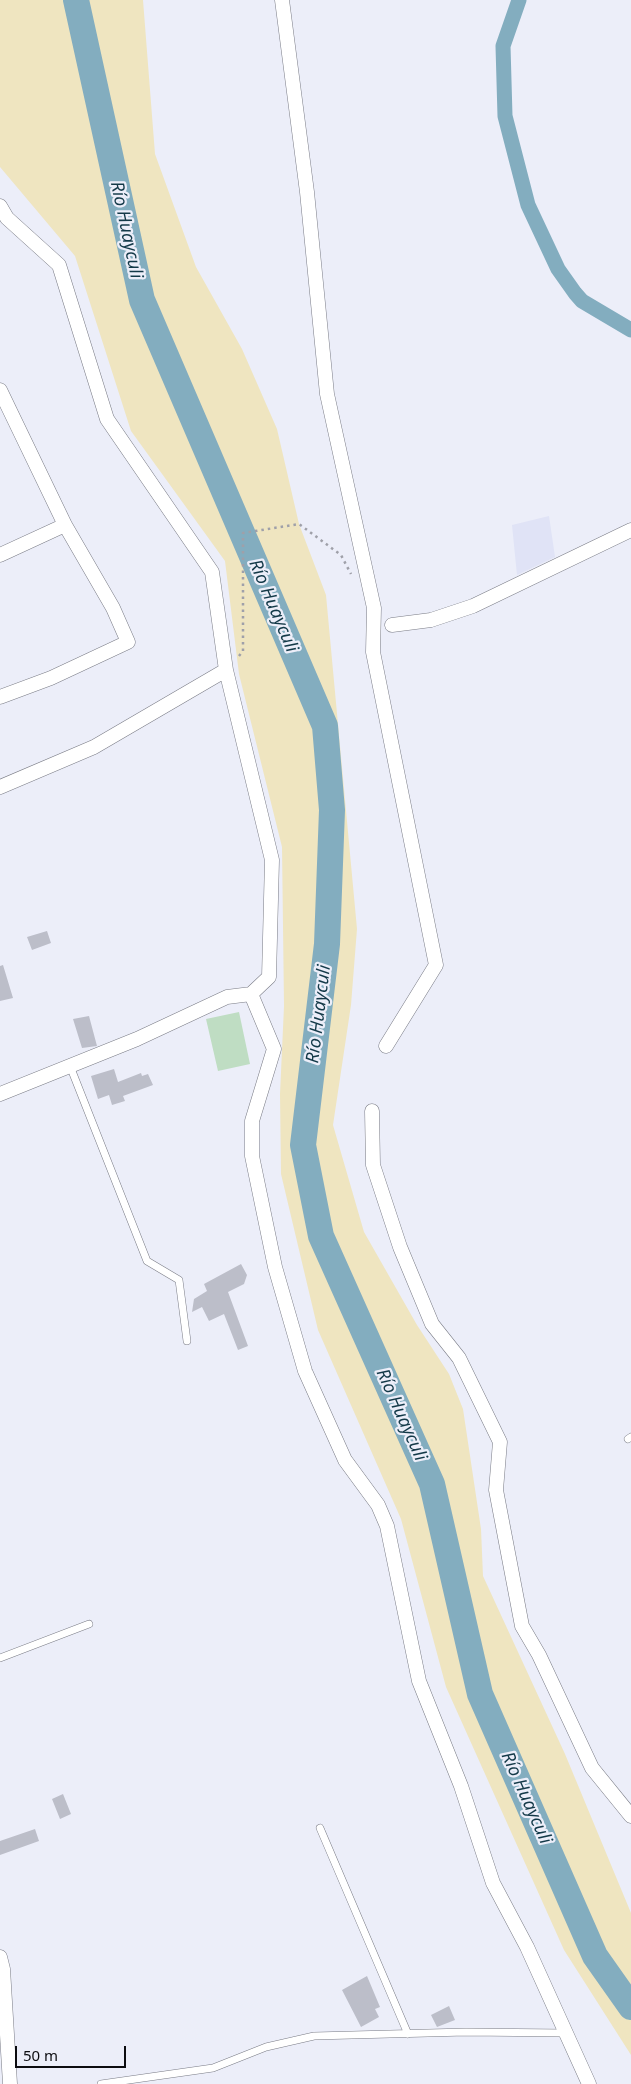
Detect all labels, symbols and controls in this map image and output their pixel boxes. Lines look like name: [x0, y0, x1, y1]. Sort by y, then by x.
water label: Río Huayculi: [105, 179, 147, 281]
water label: Río Huayculi: [244, 556, 302, 656]
water label: Río Huayculi: [302, 964, 336, 1064]
water label: Río Huayculi: [371, 1365, 431, 1465]
water label: Río Huayculi: [496, 1748, 556, 1848]
scale bar: [18, 2036, 129, 2068]
text: 50 m: [23, 2045, 58, 2065]

